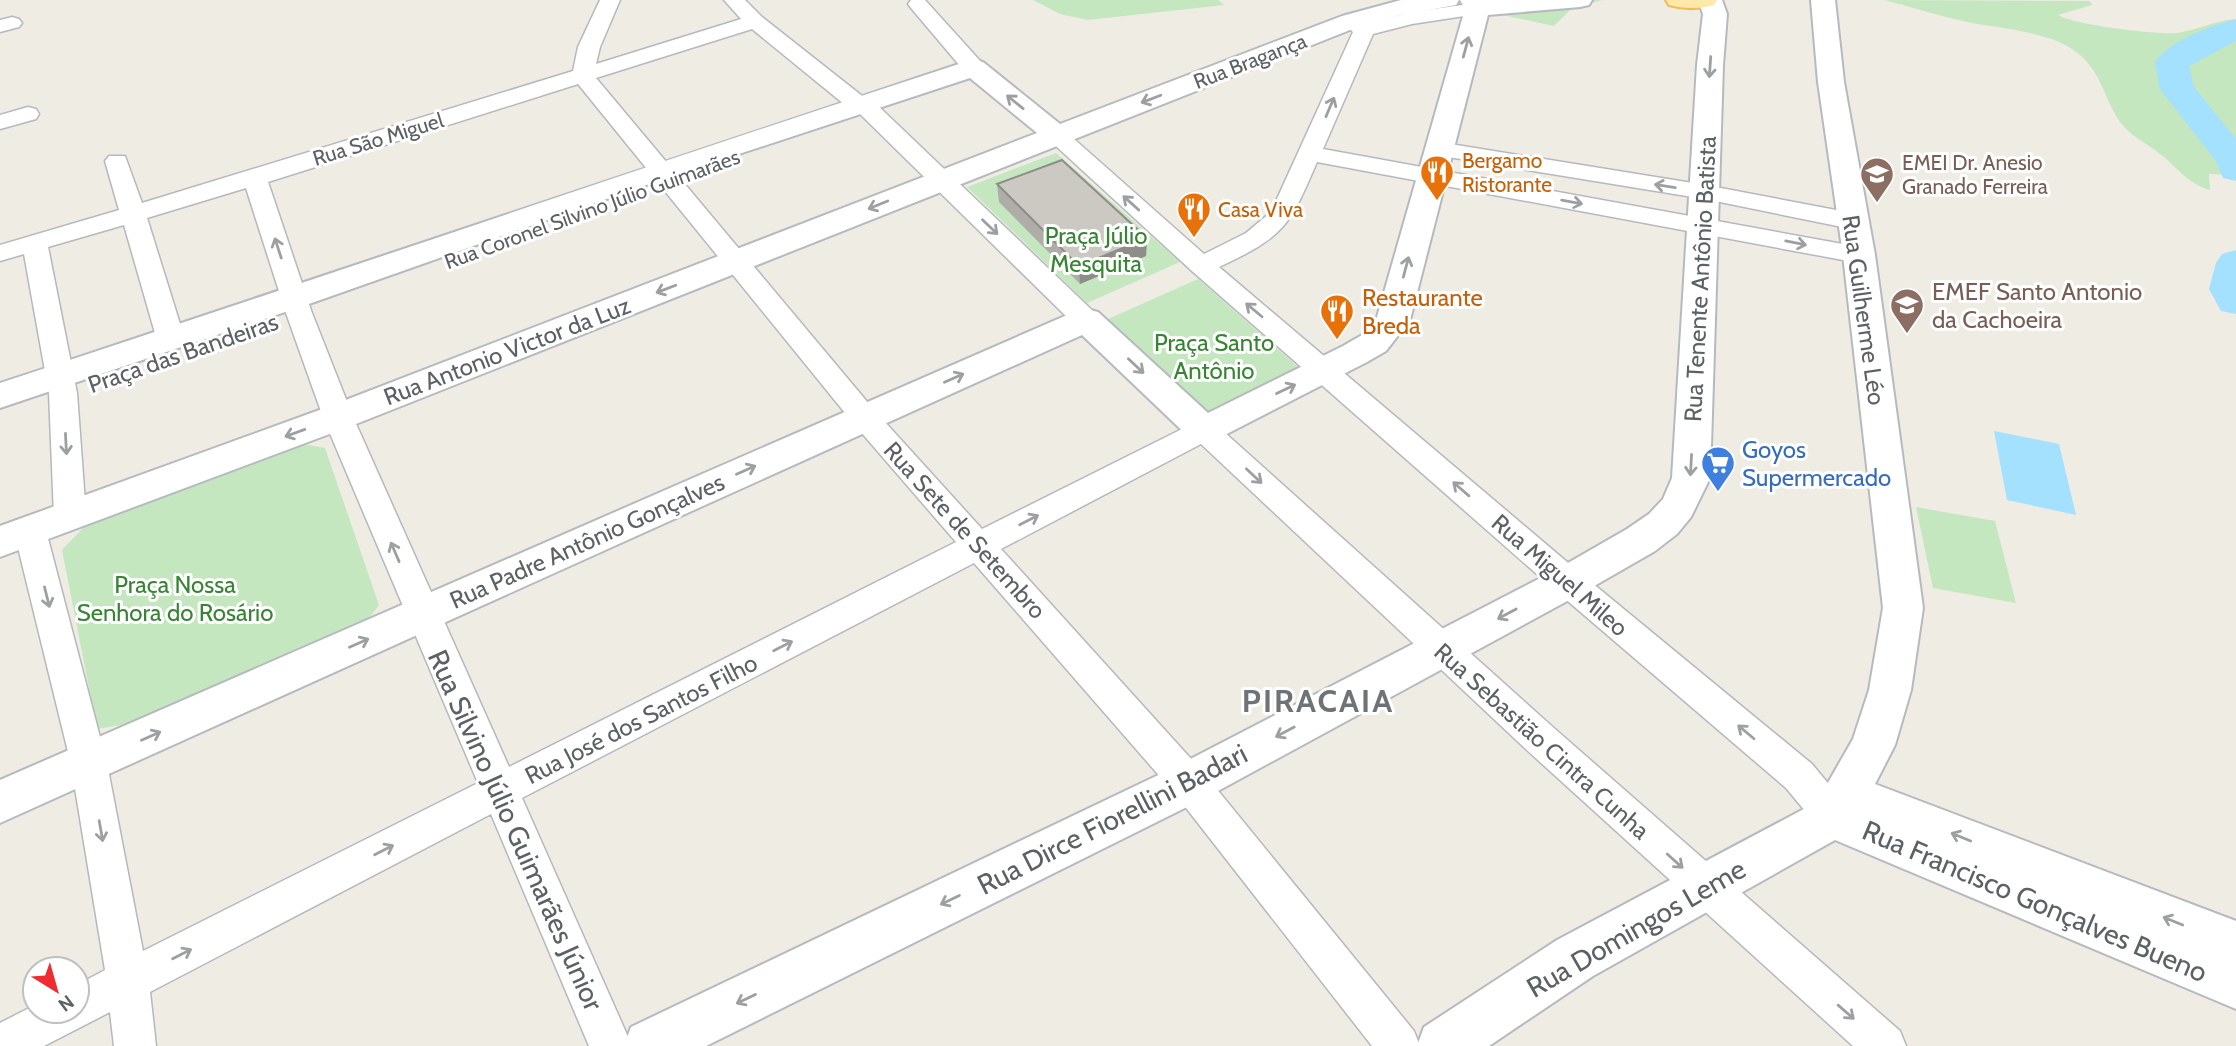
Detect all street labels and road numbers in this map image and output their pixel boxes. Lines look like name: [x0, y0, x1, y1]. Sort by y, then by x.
street label: Rua Bragança: [1190, 28, 1310, 94]
street label: Rua São Miguel: [310, 107, 446, 171]
street label: Rua Tenente Antônio Batista: [1678, 135, 1722, 423]
street label: Rua Coronel Silvino Júlio Guimarães: [441, 144, 743, 274]
street label: Rua Guilherme Léo: [1836, 213, 1892, 407]
street label: Rua Antonio Victor da Luz: [380, 291, 634, 411]
street label: Praça das Bandeiras: [84, 307, 282, 399]
street label: Rua Sete de Setembro: [878, 436, 1052, 624]
street label: Rua Padre Antônio Gonçalves: [445, 467, 729, 615]
street label: Rua Miguel Mileo: [1486, 508, 1634, 642]
street label: Rua Sebastião Cintra Cunha: [1429, 637, 1656, 846]
street label: Rua Silvino Júlio Guimarães Júnior: [421, 644, 611, 1016]
street label: Rua José dos Santos Filho: [520, 648, 762, 790]
street label: Rua Dirce Fiorellini Badari: [971, 736, 1253, 902]
street label: Rua Francisco Gonçalves Bueno: [1857, 813, 2213, 989]
street label: Rua Domingos Leme: [1521, 852, 1751, 1004]

